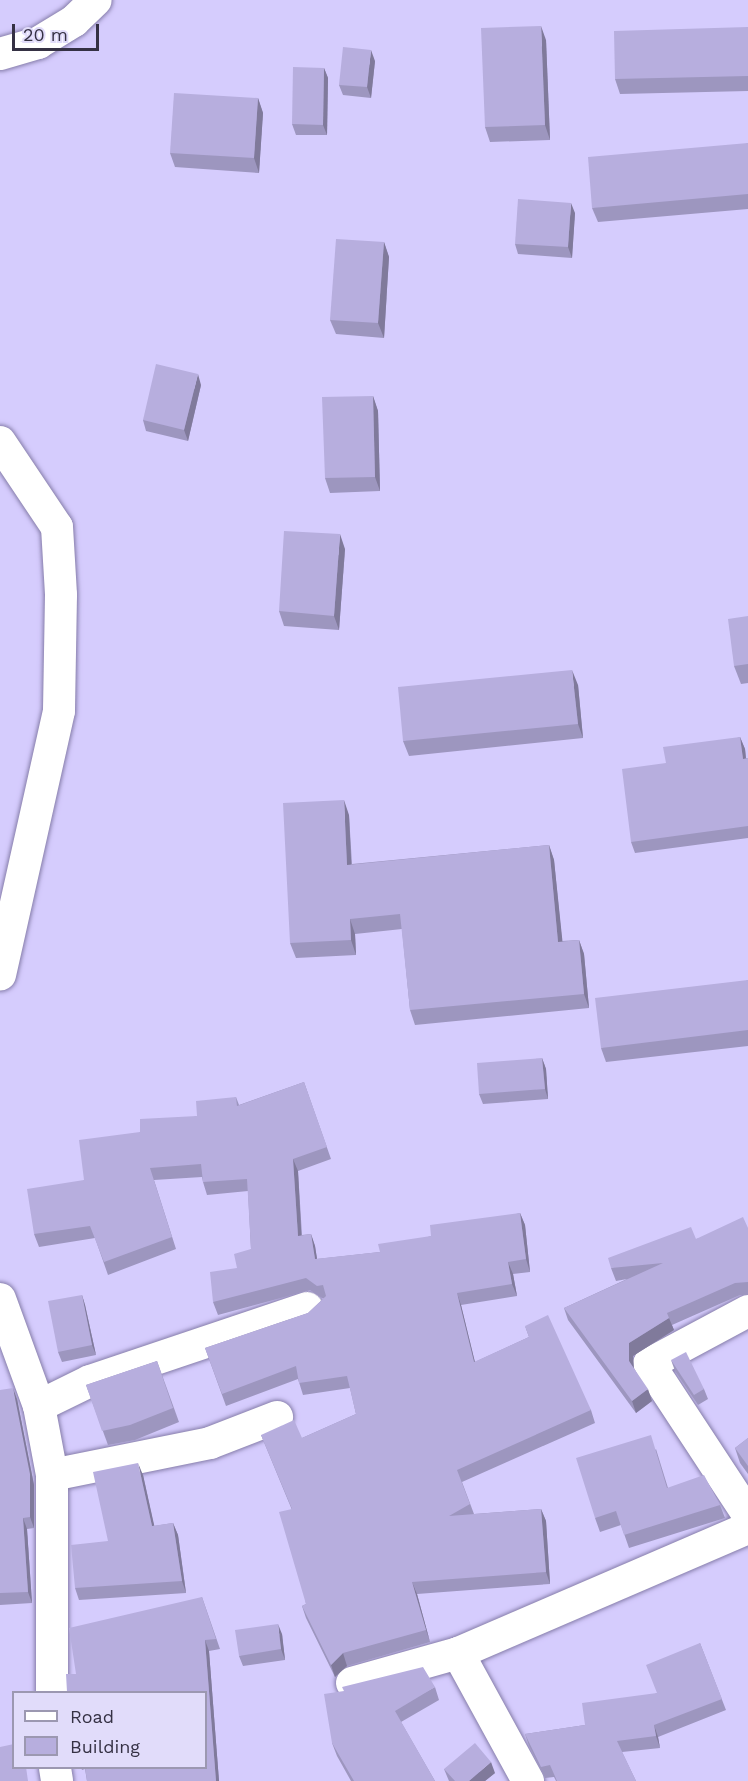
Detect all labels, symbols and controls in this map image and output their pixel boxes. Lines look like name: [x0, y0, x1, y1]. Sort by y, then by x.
scale bar: [15, 12, 102, 50]
text: 20 m: [23, 24, 68, 45]
legend: [12, 1691, 207, 1769]
text: Road: [70, 1706, 114, 1727]
text: Building: [70, 1736, 140, 1757]

